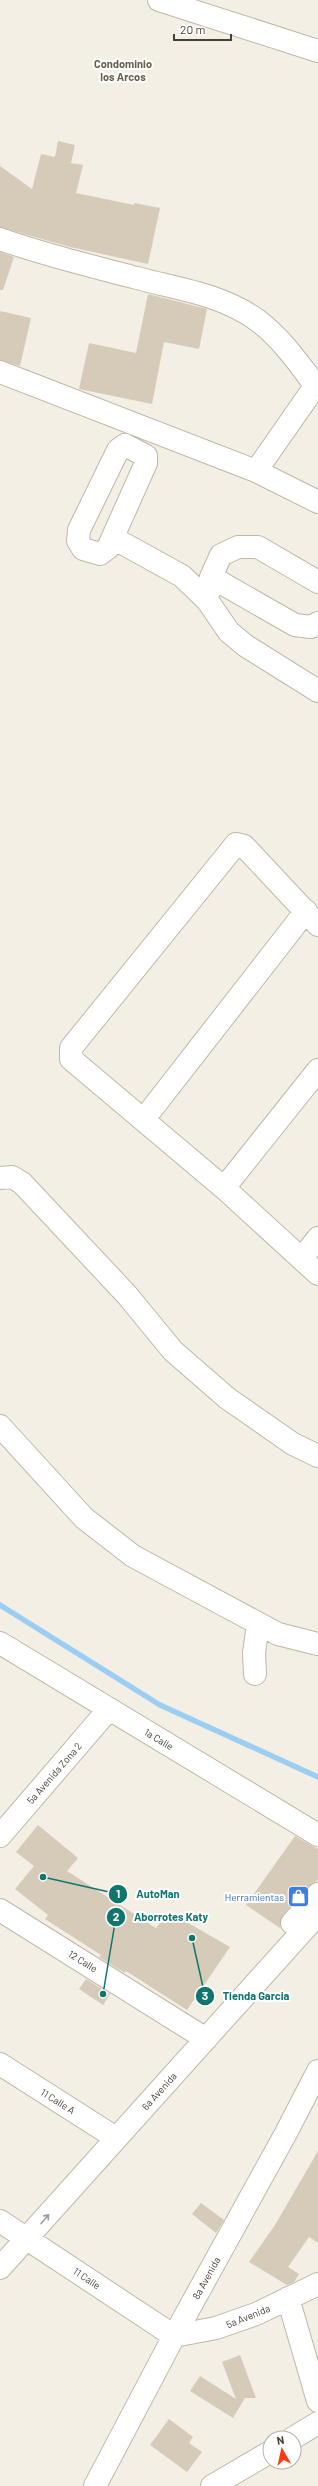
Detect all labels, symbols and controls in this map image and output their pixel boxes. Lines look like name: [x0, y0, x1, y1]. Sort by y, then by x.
scale bar: [174, 16, 231, 42]
text: 20 m: [180, 22, 206, 36]
district label: Condominio los Arcos: [94, 57, 152, 83]
street label: 1a Calle: [142, 1726, 176, 1752]
street label: 5a Avenida Zona 2: [24, 1740, 84, 1806]
callout: AutoMan: [108, 1882, 187, 1905]
shop icon: Herramientas: [286, 1884, 312, 1910]
text: 1: [116, 1886, 120, 1900]
text: AutoMan: [136, 1887, 180, 1900]
place label: Herramientas: [225, 1891, 284, 1903]
callout: Aborrotes Katy: [106, 1906, 216, 1929]
text: 2: [113, 1909, 120, 1923]
text: Aborrotes Katy: [134, 1910, 208, 1923]
street label: 12 Calle: [66, 1947, 100, 1975]
callout: Tienda Garcia: [195, 1985, 297, 2008]
text: 3: [202, 1988, 208, 2002]
text: Tienda Garcia: [223, 1989, 289, 2002]
street label: 6a Avenida: [139, 2070, 179, 2112]
street label: 11 Calle A: [39, 2086, 77, 2116]
one-way arrow: [40, 2213, 49, 2224]
street label: 8a Avenida: [189, 2255, 223, 2301]
street label: 11 Calle: [71, 2265, 103, 2291]
street label: 5a Avenida: [224, 2302, 272, 2330]
north arrow: [262, 2430, 302, 2470]
text: N: [276, 2433, 285, 2447]

